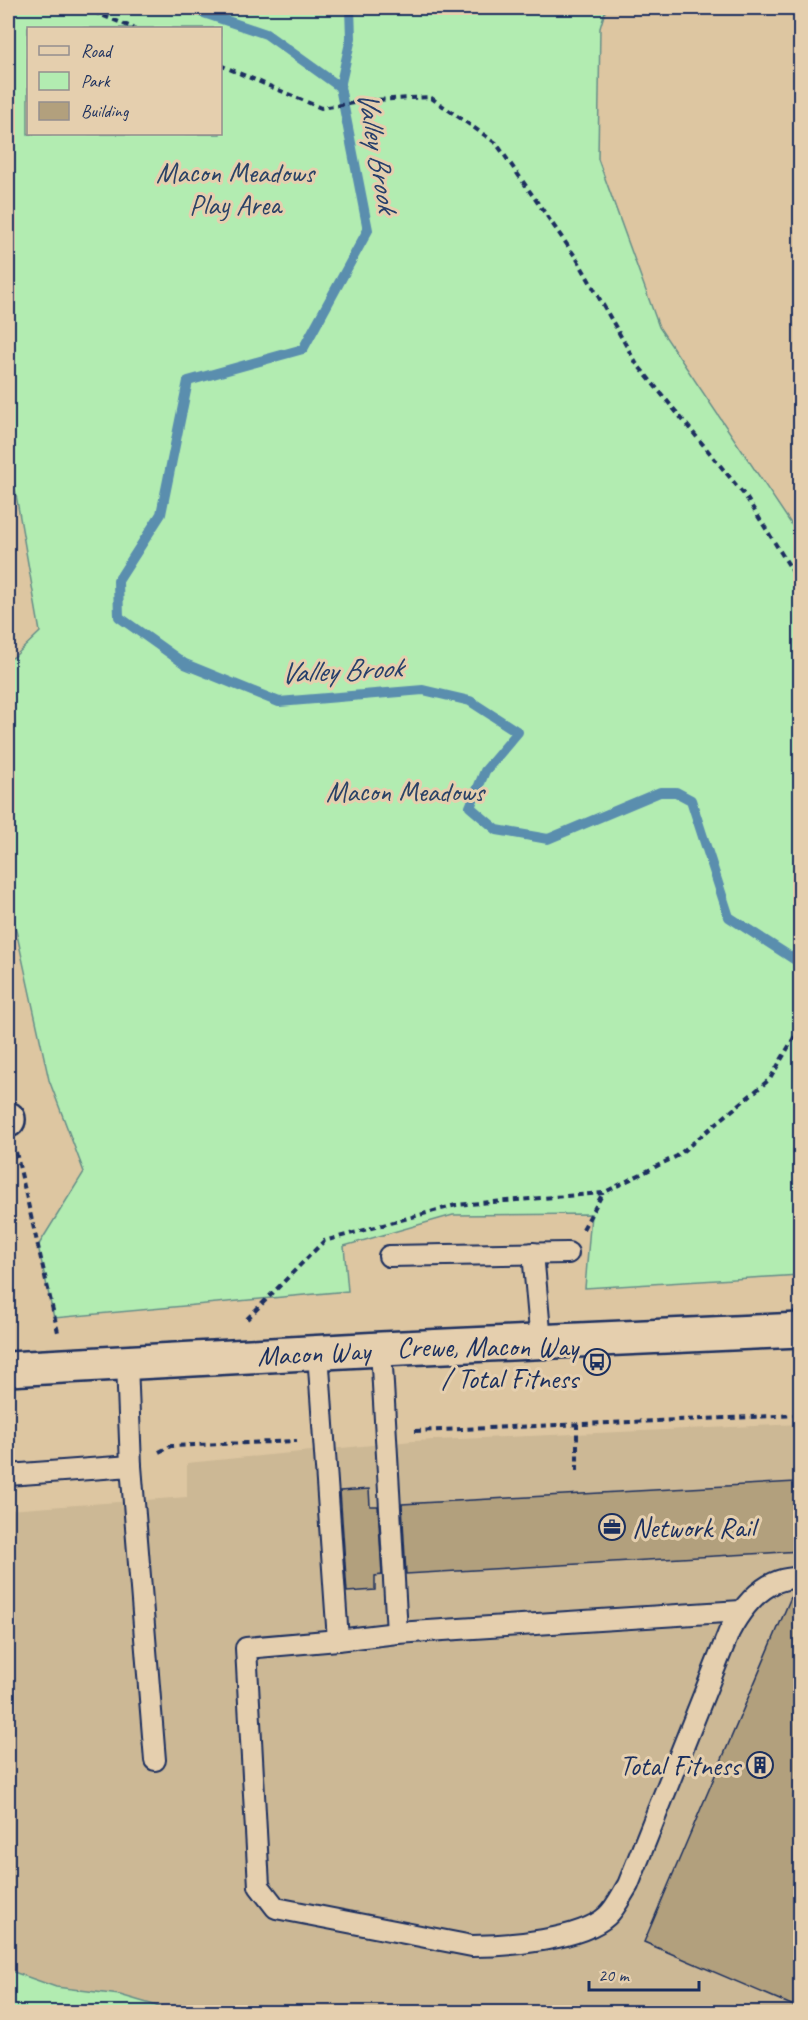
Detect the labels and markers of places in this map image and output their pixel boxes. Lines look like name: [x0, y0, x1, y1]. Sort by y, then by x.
place label: Crewe, Macon Way / Total Fitness: [397, 1329, 580, 1396]
bus stop icon: Crewe, Macon Way / Total Fitness: [582, 1347, 612, 1377]
place label: Network Rail: [632, 1510, 760, 1545]
office icon: Network Rail: [597, 1512, 627, 1542]
place label: Total Fitness: [619, 1748, 742, 1783]
building icon: Total Fitness: [745, 1750, 775, 1780]

